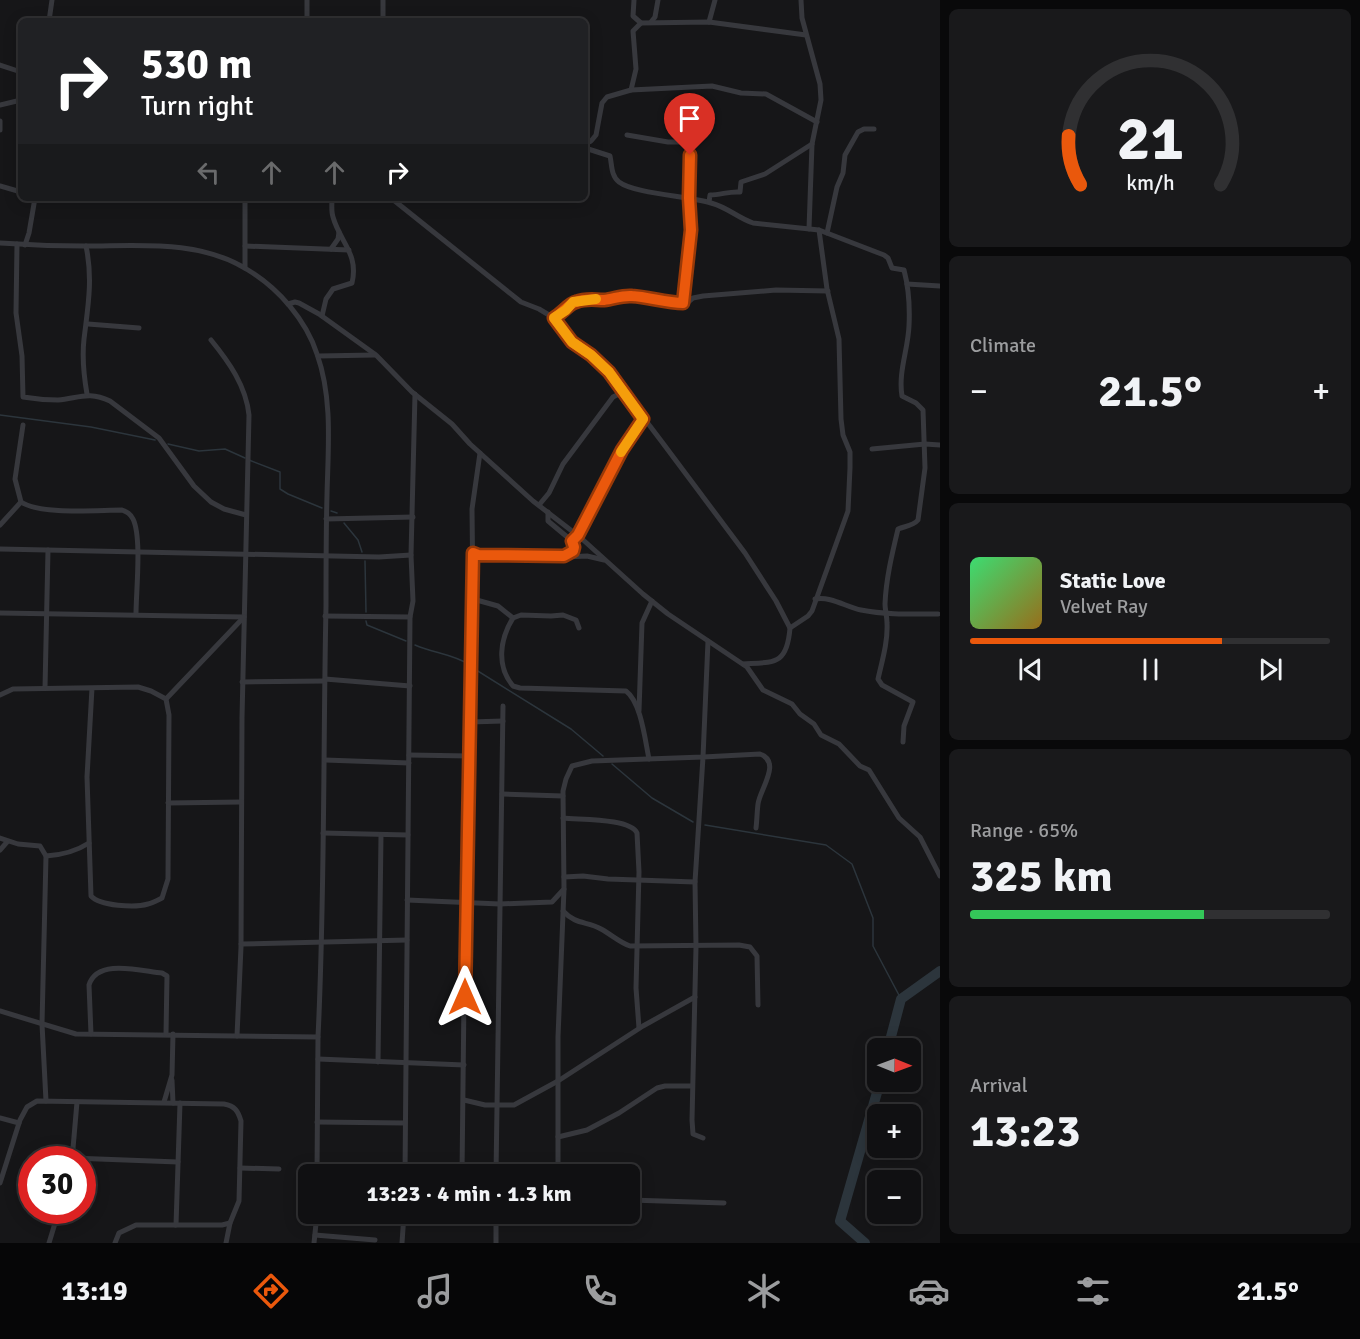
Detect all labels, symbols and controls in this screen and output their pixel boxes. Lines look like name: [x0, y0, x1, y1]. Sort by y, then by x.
text: 530 m: [141, 39, 252, 90]
icon: right: [42, 42, 120, 120]
text: Turn right: [141, 90, 254, 123]
pin: [664, 93, 715, 155]
text: 21: [1116, 100, 1184, 177]
icon: arrive: [673, 102, 706, 135]
icon: left: [192, 156, 225, 189]
icon: ahead: [255, 156, 288, 189]
icon: ahead: [318, 156, 351, 189]
icon: right: [381, 156, 414, 189]
text: km/h: [1126, 170, 1174, 196]
text: Climate: [970, 333, 1036, 358]
text: 21.5°: [1098, 364, 1202, 419]
text: −: [970, 371, 988, 412]
text: +: [1312, 371, 1330, 412]
text: Static Love: [1060, 567, 1166, 594]
text: Velvet Ray: [1060, 594, 1148, 619]
icon: previous: [1014, 653, 1047, 686]
icon: pause: [1134, 653, 1167, 686]
icon: next: [1254, 653, 1287, 686]
text: Range · 65%: [970, 818, 1078, 843]
text: 325 km: [970, 849, 1113, 904]
position arrow: [433, 965, 497, 1029]
north arrow: [867, 1038, 921, 1092]
map controls: [867, 1038, 921, 1224]
text: Arrival: [970, 1073, 1028, 1098]
button: +: [867, 1104, 921, 1158]
text: 13:23: [970, 1104, 1080, 1159]
speed limit sign: 30: [18, 1146, 96, 1224]
button: −: [867, 1170, 921, 1224]
text: 13:23 · 4 min · 1.3 km: [366, 1180, 572, 1207]
icon: directions: [250, 1270, 292, 1312]
icon: music: [414, 1270, 456, 1312]
icon: phone: [579, 1270, 621, 1312]
icon: climate: [743, 1270, 785, 1312]
icon: car: [908, 1270, 950, 1312]
icon: filters: [1072, 1270, 1114, 1312]
text: 13:19: [61, 1275, 127, 1308]
text: 21.5°: [1236, 1275, 1299, 1308]

